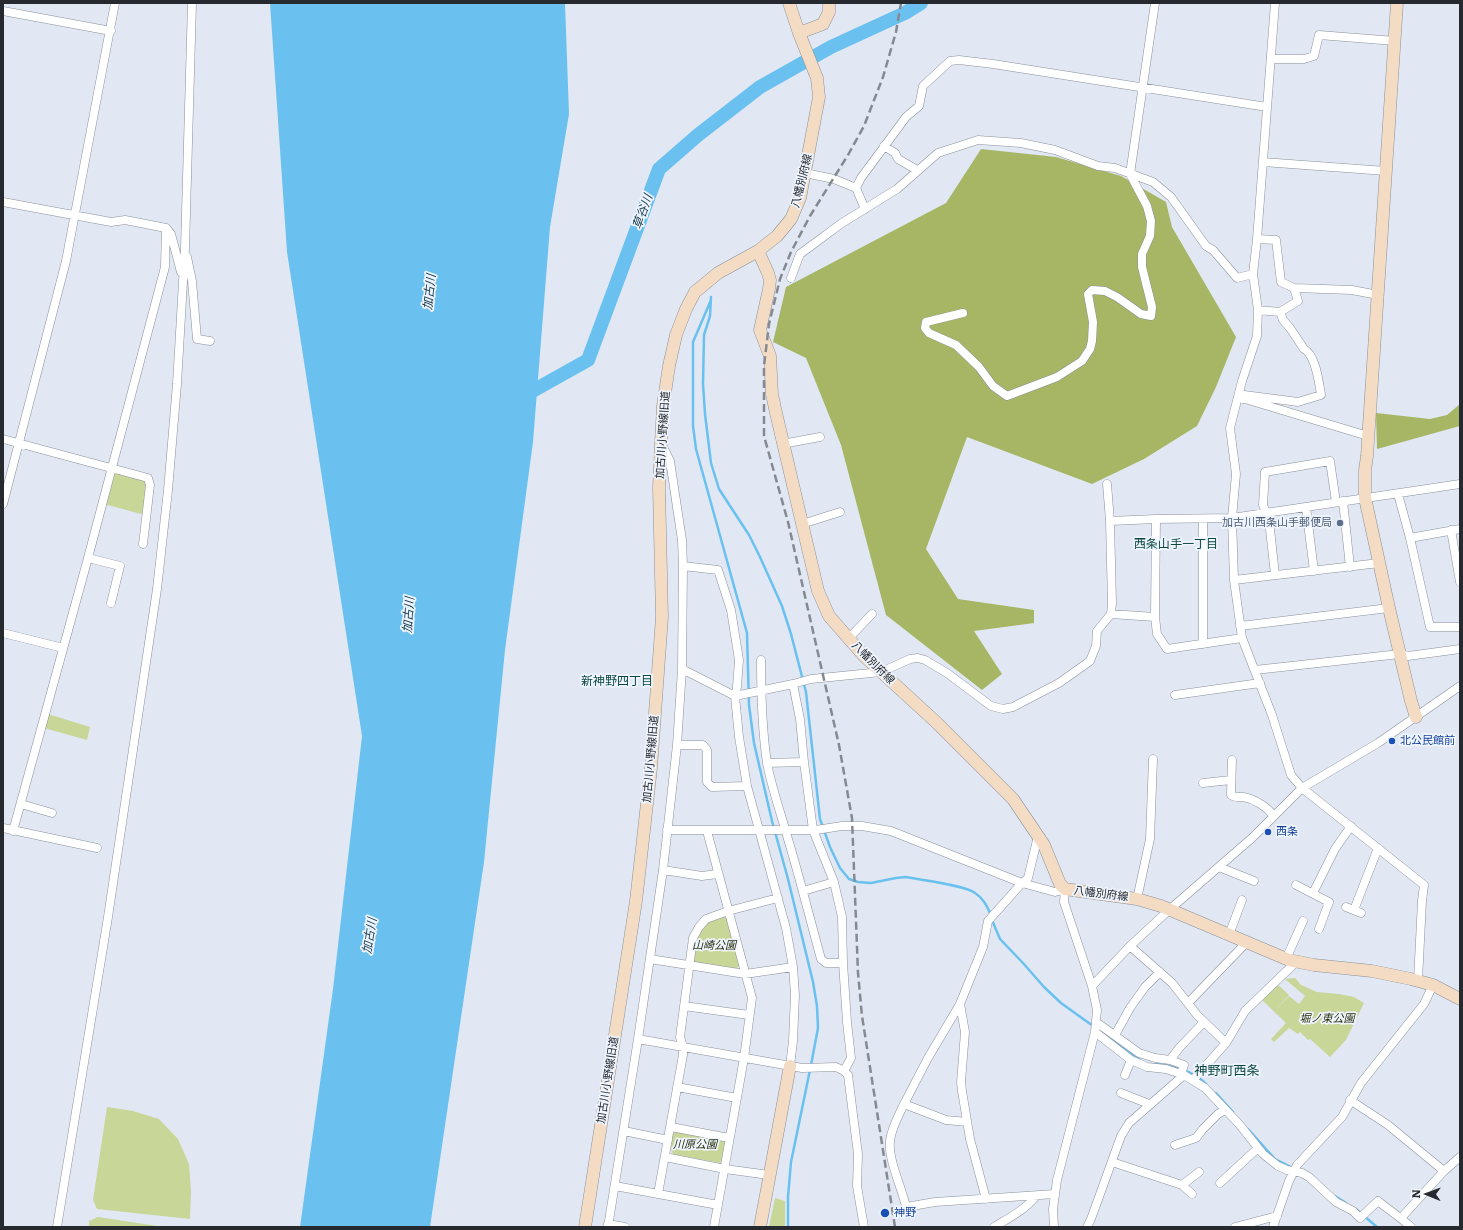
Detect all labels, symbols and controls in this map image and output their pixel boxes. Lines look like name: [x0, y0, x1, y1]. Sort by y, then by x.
street label: 八幡別府線: [789, 153, 815, 209]
water label: 草谷川: [630, 193, 656, 231]
water label: 加古川: [421, 273, 439, 311]
street label: 加古川小野線旧道: [653, 391, 673, 479]
place label: 加古川西条山手郵便局: [1222, 516, 1332, 530]
marker: 加古川西条山手郵便局: [1335, 518, 1345, 528]
district label: 西条山手一丁目: [1134, 537, 1218, 551]
water label: 加古川: [401, 597, 417, 633]
street label: 八幡別府線: [849, 639, 897, 687]
district label: 新神野四丁目: [581, 674, 653, 688]
street label: 加古川小野線旧道: [641, 715, 661, 803]
place label: 北公民館前: [1400, 734, 1455, 748]
marker: 北公民館前: [1387, 736, 1397, 746]
place label: 西条: [1276, 825, 1298, 839]
marker: 西条: [1263, 827, 1273, 837]
street label: 八幡別府線: [1073, 884, 1129, 904]
water label: 加古川: [360, 917, 380, 955]
park label: 山崎公園: [692, 939, 736, 953]
park label: 堀ノ東公園: [1300, 1012, 1354, 1026]
street label: 加古川小野線旧道: [595, 1036, 621, 1124]
district label: 神野町西条: [1195, 1063, 1259, 1079]
park label: 川原公園: [673, 1138, 717, 1152]
north arrow: [1407, 1174, 1447, 1214]
text: N: [1407, 1189, 1423, 1199]
place label: 神野: [894, 1206, 916, 1220]
marker: 神野: [879, 1207, 891, 1219]

